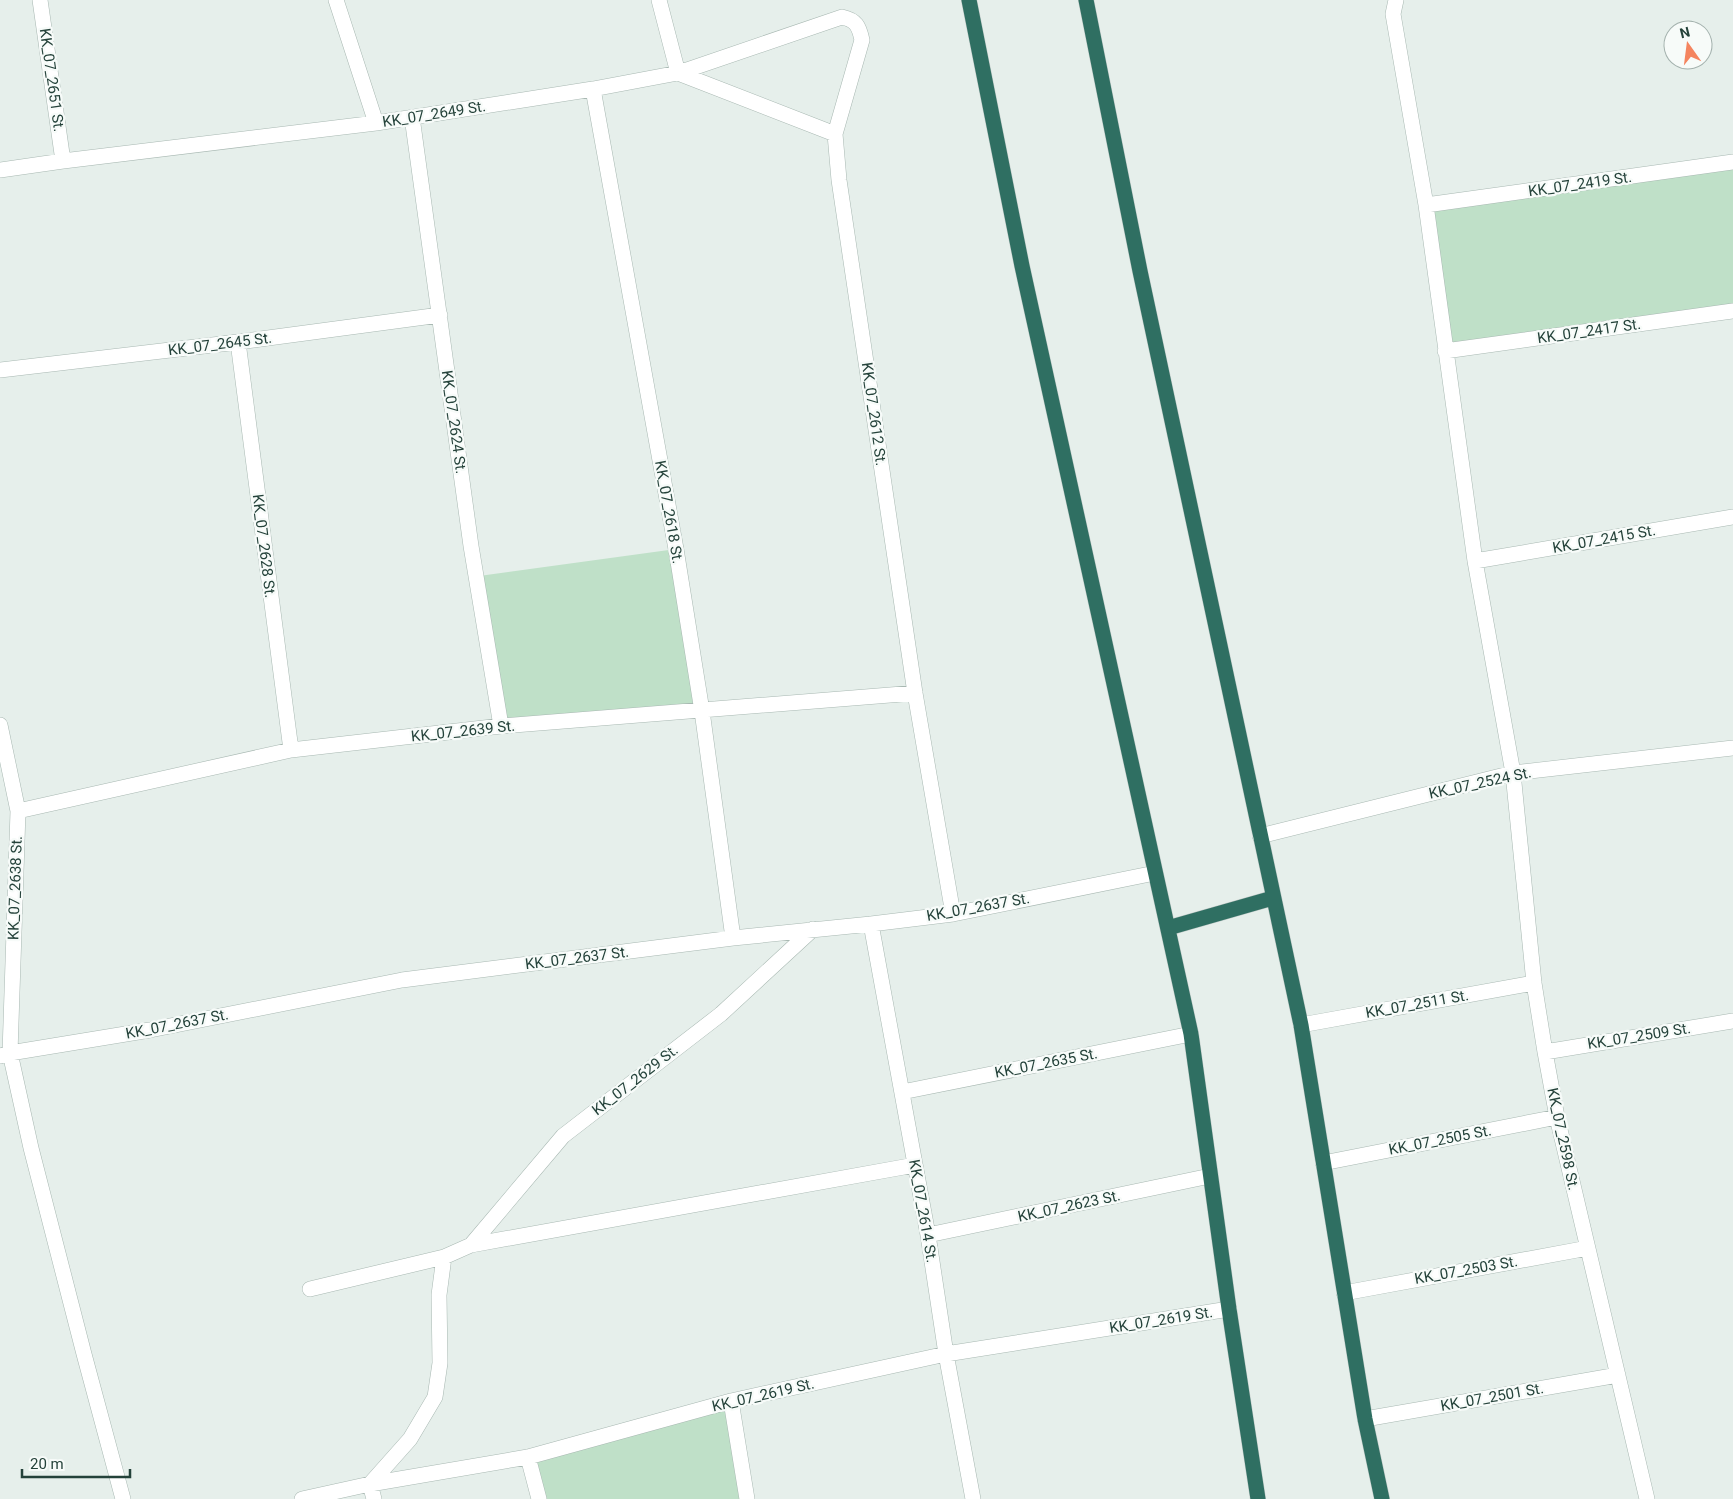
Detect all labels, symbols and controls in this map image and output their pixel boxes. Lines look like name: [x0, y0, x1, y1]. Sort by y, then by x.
north arrow: [1663, 20, 1713, 70]
text: N: [1678, 23, 1692, 41]
street label: KK_07_2651 St.: [36, 27, 68, 133]
street label: KK_07_2649 St.: [381, 97, 487, 131]
street label: KK_07_2419 St.: [1527, 168, 1633, 200]
street label: KK_07_2417 St.: [1536, 315, 1642, 347]
street label: KK_07_2645 St.: [167, 329, 273, 359]
street label: KK_07_2612 St.: [858, 361, 890, 467]
street label: KK_07_2624 St.: [438, 369, 470, 475]
street label: KK_07_2618 St.: [651, 459, 687, 565]
street label: KK_07_2628 St.: [249, 493, 279, 599]
street label: KK_07_2415 St.: [1551, 521, 1657, 557]
street label: KK_07_2639 St.: [410, 717, 516, 745]
street label: KK_07_2524 St.: [1427, 763, 1533, 803]
street label: KK_07_2638 St.: [4, 835, 26, 941]
street label: KK_07_2637 St.: [925, 889, 1031, 925]
street label: KK_07_2637 St.: [524, 943, 630, 973]
street label: KK_07_2511 St.: [1364, 986, 1470, 1022]
street label: KK_07_2637 St.: [124, 1005, 230, 1043]
street label: KK_07_2509 St.: [1586, 1019, 1692, 1053]
street label: KK_07_2629 St.: [588, 1041, 682, 1119]
street label: KK_07_2635 St.: [993, 1044, 1099, 1082]
street label: KK_07_2598 St.: [1543, 1086, 1583, 1192]
street label: KK_07_2505 St.: [1387, 1121, 1493, 1159]
street label: KK_07_2614 St.: [905, 1158, 941, 1264]
street label: KK_07_2623 St.: [1016, 1186, 1122, 1226]
street label: KK_07_2503 St.: [1413, 1252, 1519, 1288]
street label: KK_07_2619 St.: [1108, 1303, 1214, 1337]
street label: KK_07_2619 St.: [710, 1374, 816, 1416]
street label: KK_07_2501 St.: [1439, 1379, 1545, 1415]
scale bar: [22, 1446, 130, 1478]
text: 20 m: [30, 1455, 64, 1473]

